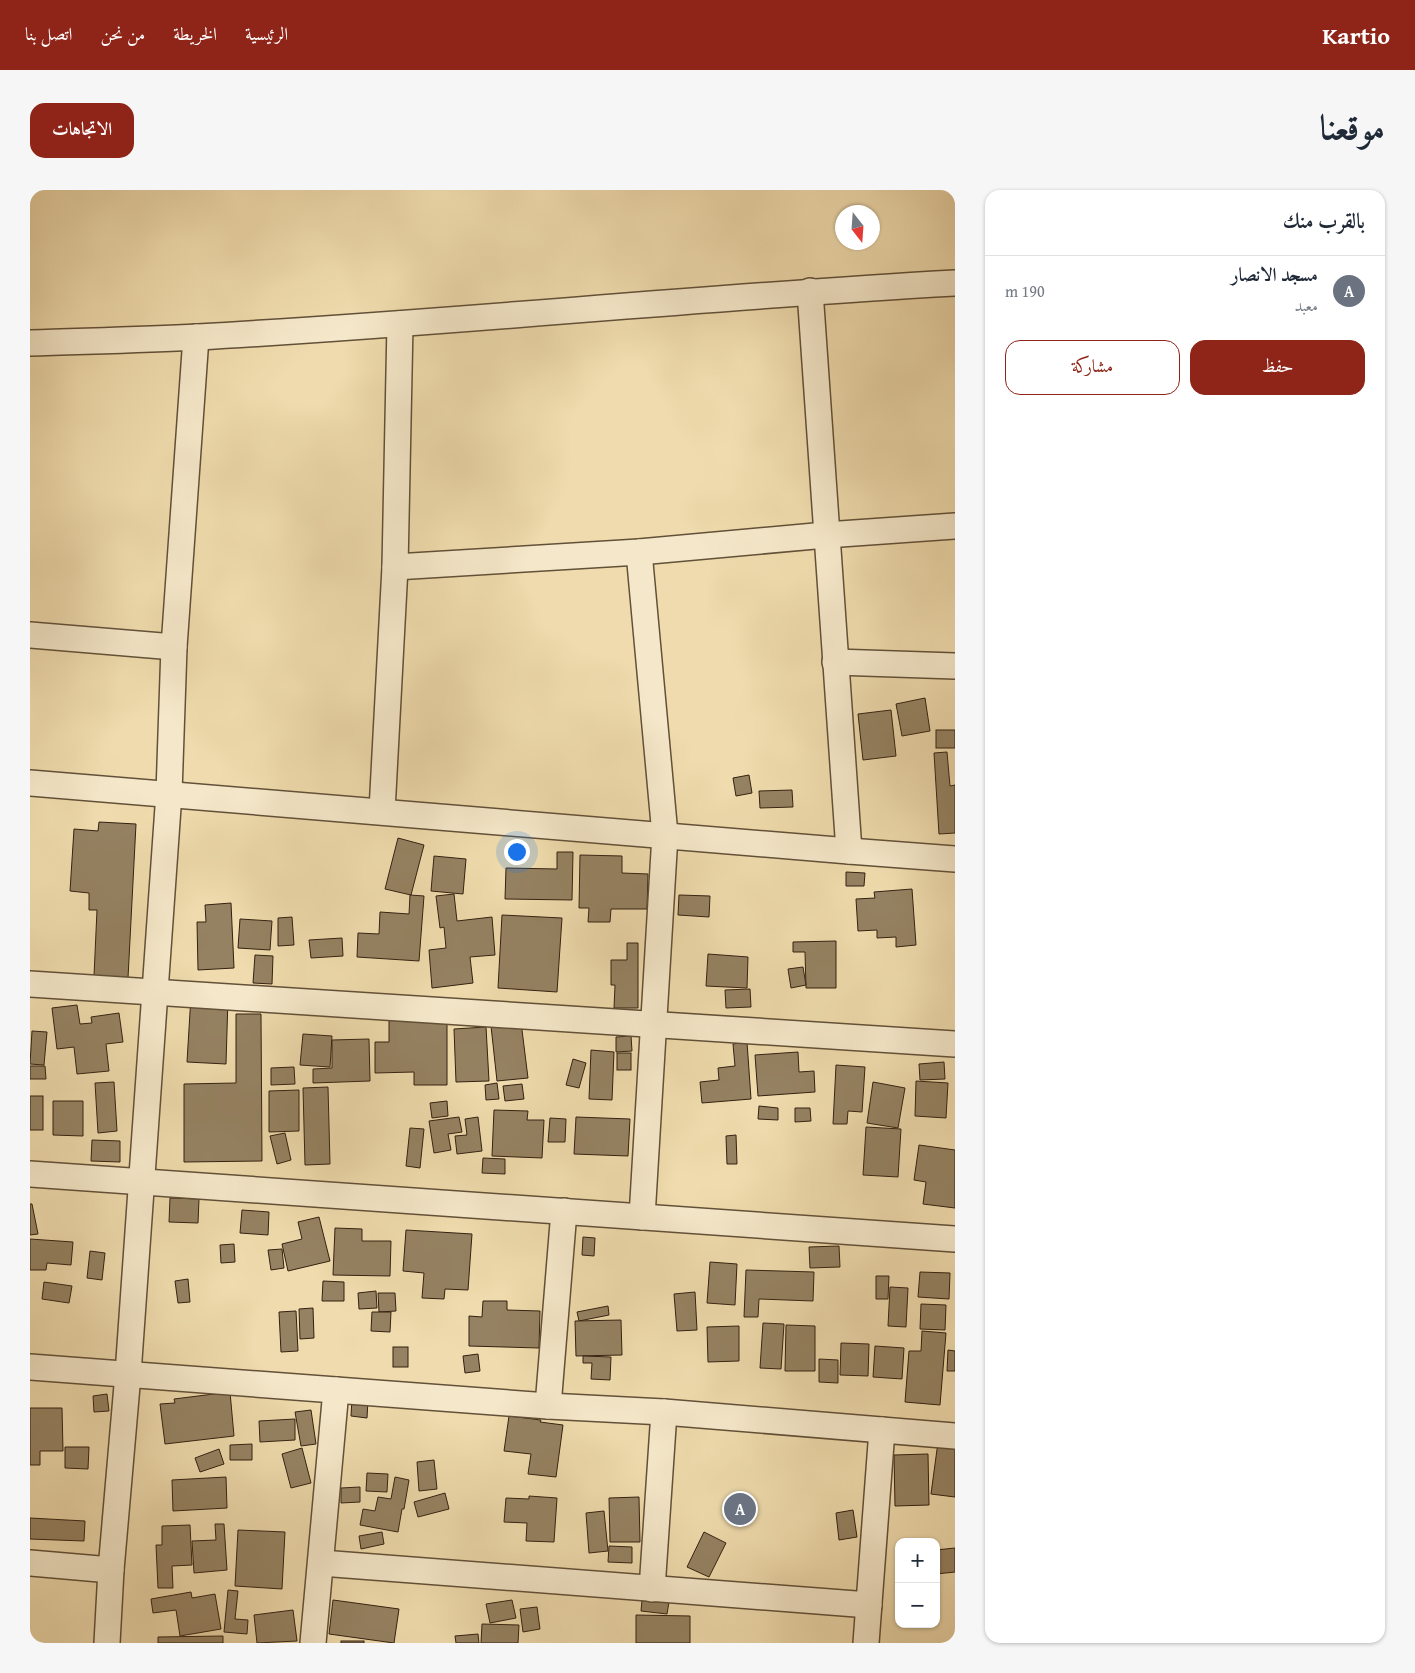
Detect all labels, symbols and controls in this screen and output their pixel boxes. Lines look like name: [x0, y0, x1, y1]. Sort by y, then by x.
text: Kartio: [1322, 18, 1390, 53]
text: اتصل بنا: [25, 20, 72, 47]
text: من نحن: [100, 20, 145, 47]
text: الخريطة: [173, 20, 217, 47]
text: الرئيسية: [245, 20, 288, 47]
text: موقعنا: [1320, 101, 1385, 152]
button: الاتجاهات: [30, 103, 134, 158]
north arrow: [835, 205, 880, 250]
text: بالقرب منك: [1283, 205, 1365, 236]
text: مسجد الانصار: [1231, 260, 1318, 288]
text: 190 m: [1005, 279, 1045, 303]
text: A: [1344, 279, 1354, 303]
text: معبد: [1294, 293, 1318, 317]
button: مشاركة: [1005, 340, 1180, 395]
button: حفظ: [1190, 340, 1365, 395]
your location: [504, 839, 530, 865]
pin: A: [724, 1490, 756, 1528]
map controls: [895, 1538, 940, 1628]
button: +: [895, 1538, 940, 1583]
button: −: [895, 1583, 940, 1628]

